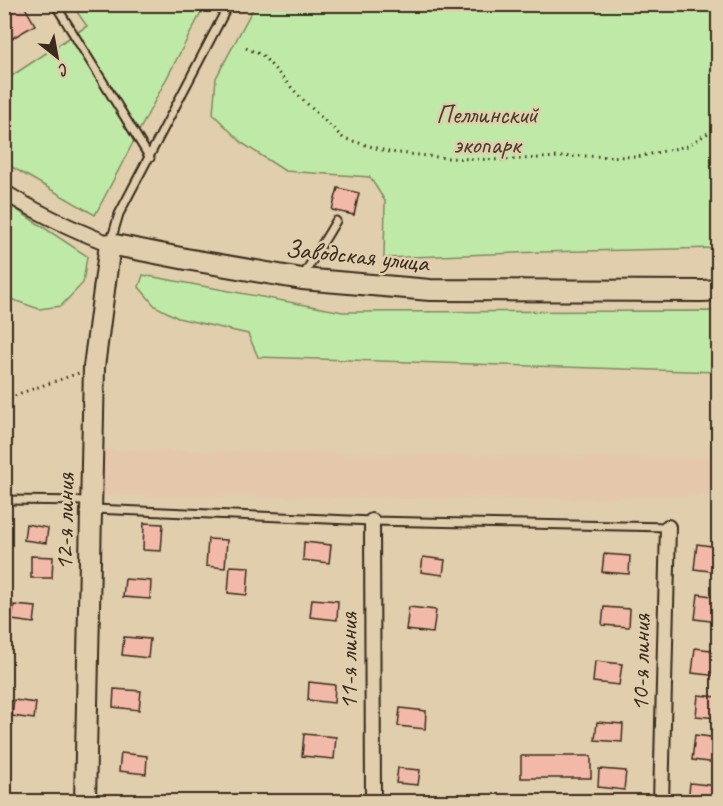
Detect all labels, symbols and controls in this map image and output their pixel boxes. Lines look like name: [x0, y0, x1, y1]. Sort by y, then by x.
north arrow: [27, 27, 87, 87]
text: С: [54, 58, 73, 81]
park label: Пеллинский экопарк: [436, 98, 540, 161]
street label: Заводская улица: [284, 232, 432, 280]
street label: 12-я линия: [47, 471, 82, 571]
street label: 11-я линия: [332, 611, 365, 710]
street label: 10-я линия: [623, 612, 658, 712]

